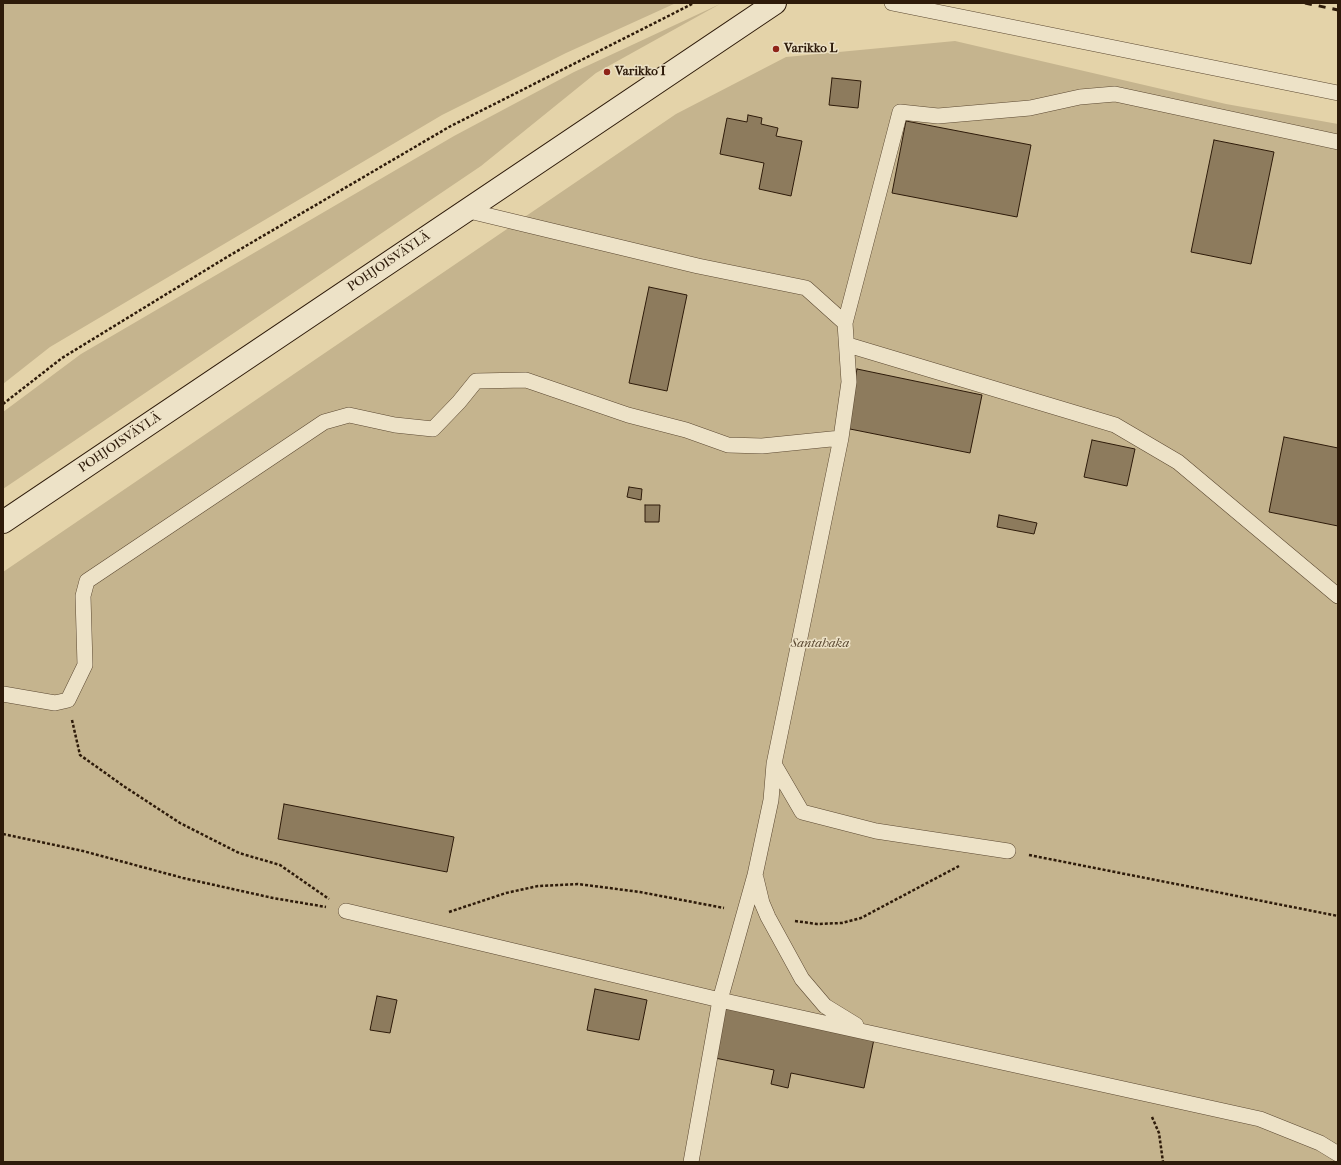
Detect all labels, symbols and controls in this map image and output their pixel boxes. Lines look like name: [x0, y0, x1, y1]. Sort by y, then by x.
place label: Varikko L: [784, 41, 837, 57]
marker: Varikko L: [771, 44, 781, 54]
place label: Varikko I: [615, 64, 666, 80]
marker: Varikko I: [602, 67, 612, 77]
street label: POHJOISVÄYLÄ: [345, 229, 433, 295]
street label: POHJOISVÄYLÄ: [76, 410, 164, 476]
park label: Santahaka: [791, 636, 849, 652]

